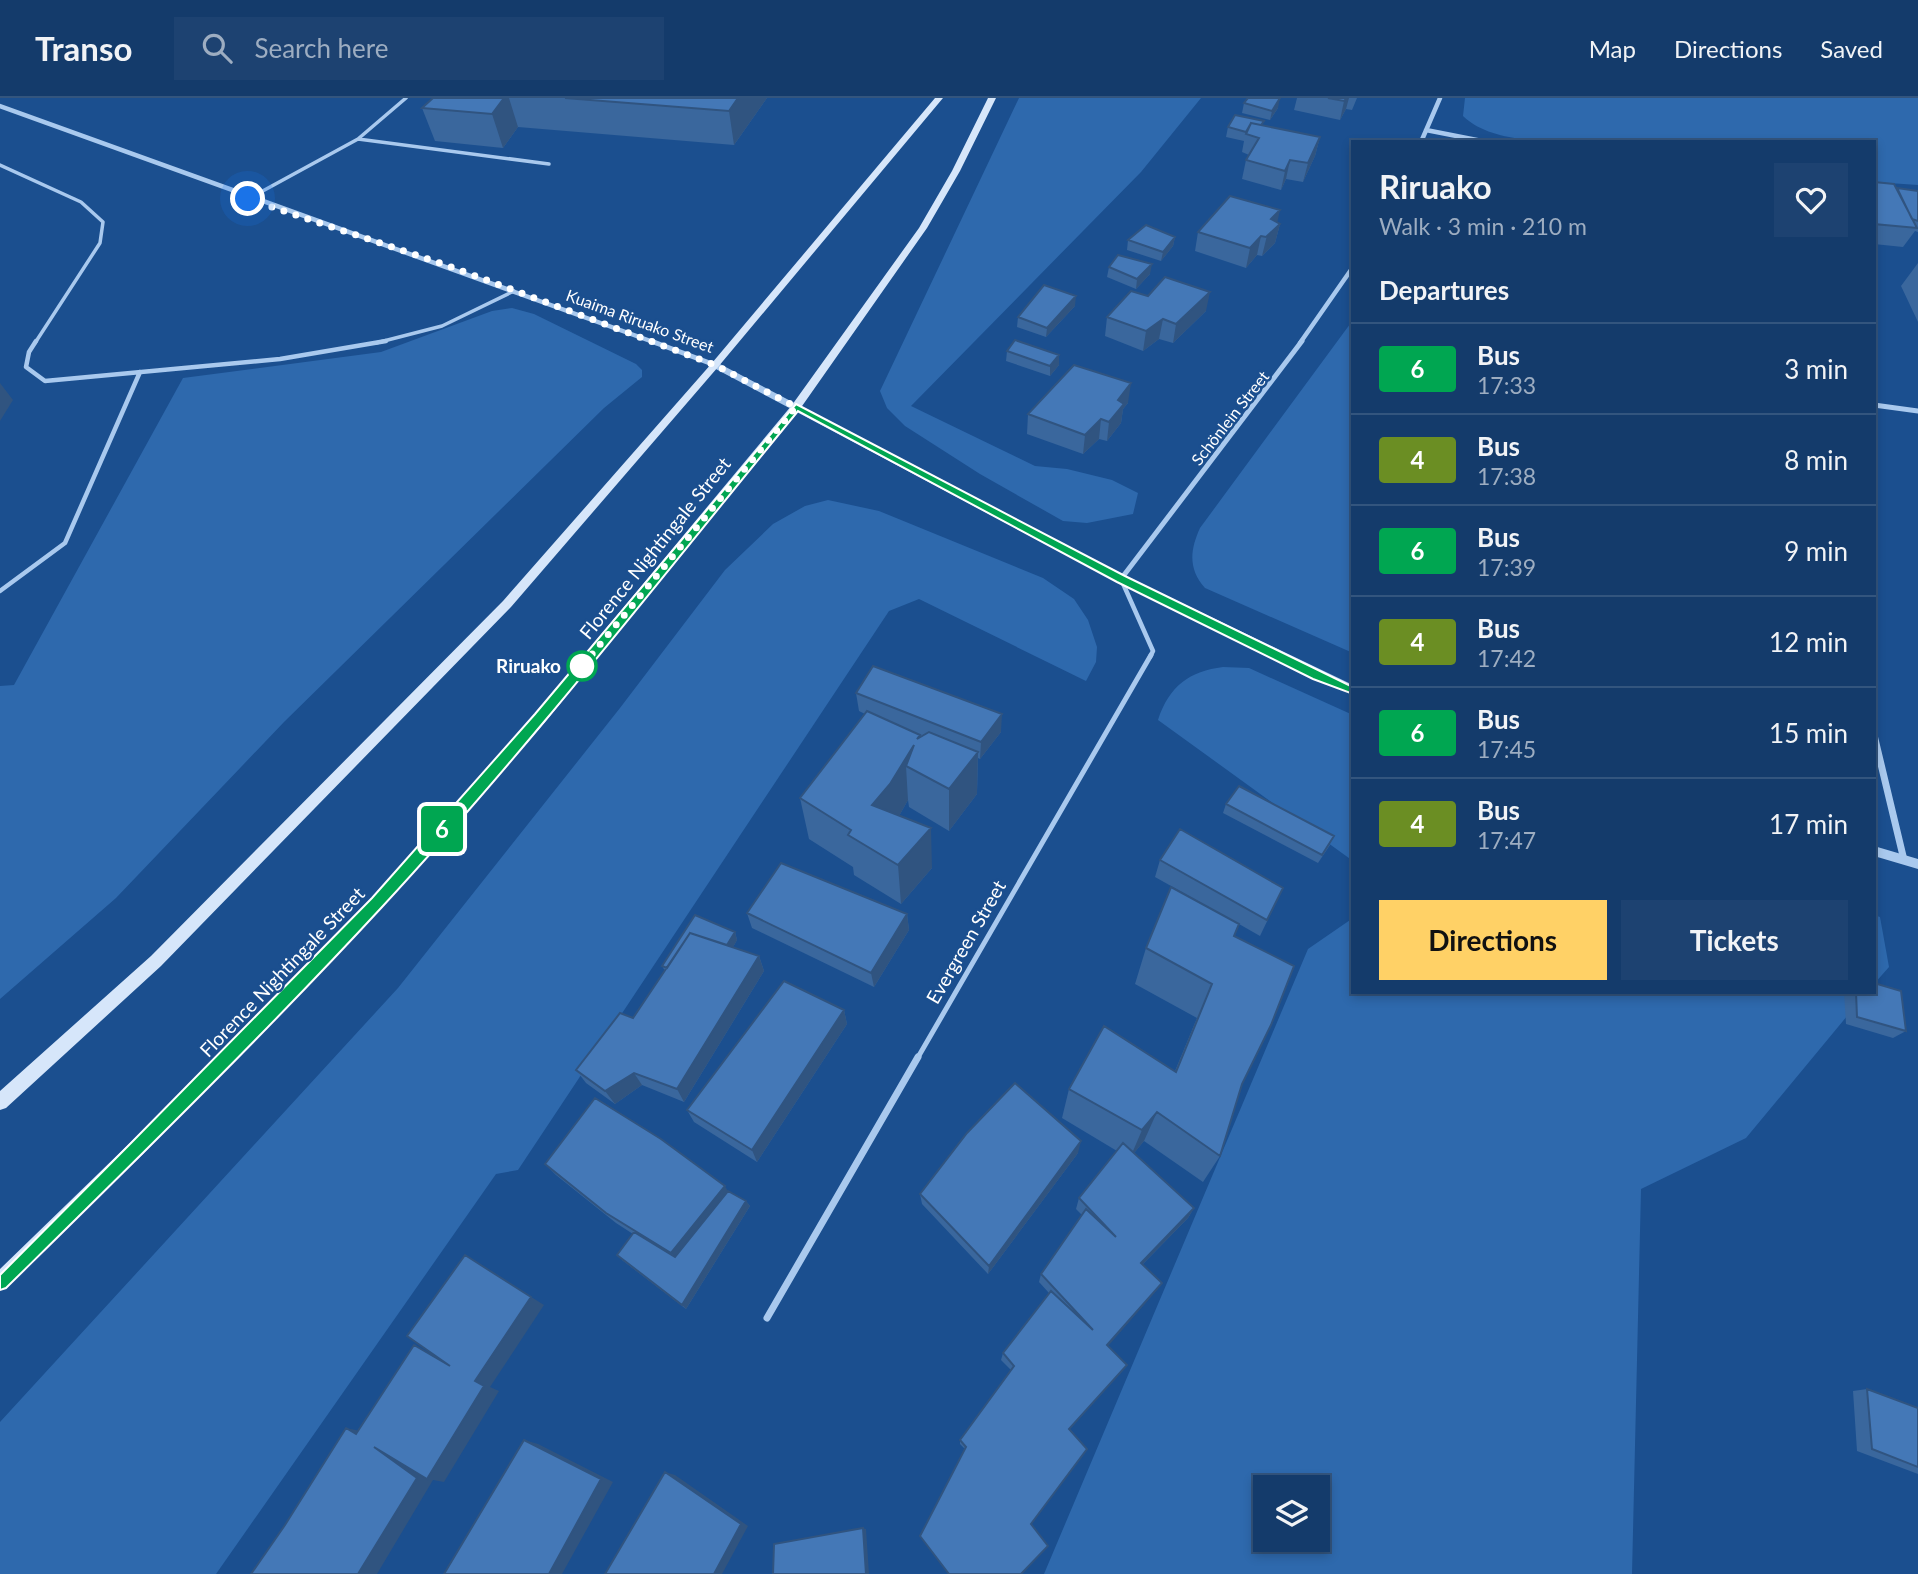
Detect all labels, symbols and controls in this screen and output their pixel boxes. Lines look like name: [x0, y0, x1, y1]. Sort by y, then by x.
search box: [174, 17, 664, 80]
text: Transo: [35, 28, 132, 68]
icon: search: [198, 29, 236, 67]
text: Search here: [254, 32, 388, 64]
text: Map: [1589, 34, 1636, 63]
text: Directions: [1674, 34, 1782, 63]
text: Saved: [1820, 34, 1883, 63]
button: heart: [1774, 163, 1848, 237]
text: Riruako: [1379, 166, 1492, 206]
your location: [230, 181, 265, 216]
text: Walk · 3 min · 210 m: [1379, 212, 1587, 240]
text: Departures: [1379, 274, 1509, 306]
street label: Kuaima Riruako Street: [564, 285, 717, 356]
text: Bus: [1477, 339, 1520, 371]
text: 3 min: [1784, 353, 1848, 385]
text: 6: [1411, 354, 1424, 383]
street label: Schönlein Street: [1187, 367, 1272, 469]
text: 17:33: [1477, 371, 1536, 399]
text: Bus: [1477, 430, 1520, 462]
text: 8 min: [1784, 444, 1848, 476]
text: 4: [1411, 445, 1424, 474]
street label: Florence Nightingale Street: [574, 452, 735, 643]
text: 17:38: [1477, 462, 1536, 490]
text: Bus: [1477, 521, 1520, 553]
text: 9 min: [1784, 535, 1848, 567]
text: 6: [1411, 536, 1424, 565]
text: 17:39: [1477, 553, 1536, 581]
text: Bus: [1477, 612, 1520, 644]
text: 12 min: [1769, 626, 1848, 658]
text: 4: [1411, 627, 1424, 656]
text: 17:42: [1477, 644, 1536, 672]
marker: Riruako: [567, 651, 597, 681]
place label: Riruako: [496, 654, 561, 677]
text: Bus: [1477, 703, 1520, 735]
text: 15 min: [1769, 717, 1848, 749]
text: 6: [1411, 718, 1424, 747]
text: 17:45: [1477, 735, 1536, 763]
text: Bus: [1477, 794, 1520, 826]
line badge: 6: [419, 806, 465, 852]
text: 17 min: [1769, 808, 1848, 840]
text: 4: [1411, 809, 1424, 838]
text: 6: [435, 814, 449, 843]
text: 17:47: [1477, 826, 1536, 854]
street label: Evergreen Street: [921, 876, 1010, 1008]
street label: Florence Nightingale Street: [194, 882, 369, 1061]
button: Directions: [1379, 900, 1607, 980]
button: Tickets: [1621, 900, 1848, 980]
map controls: [1253, 1475, 1330, 1552]
button: layers: [1253, 1475, 1330, 1552]

